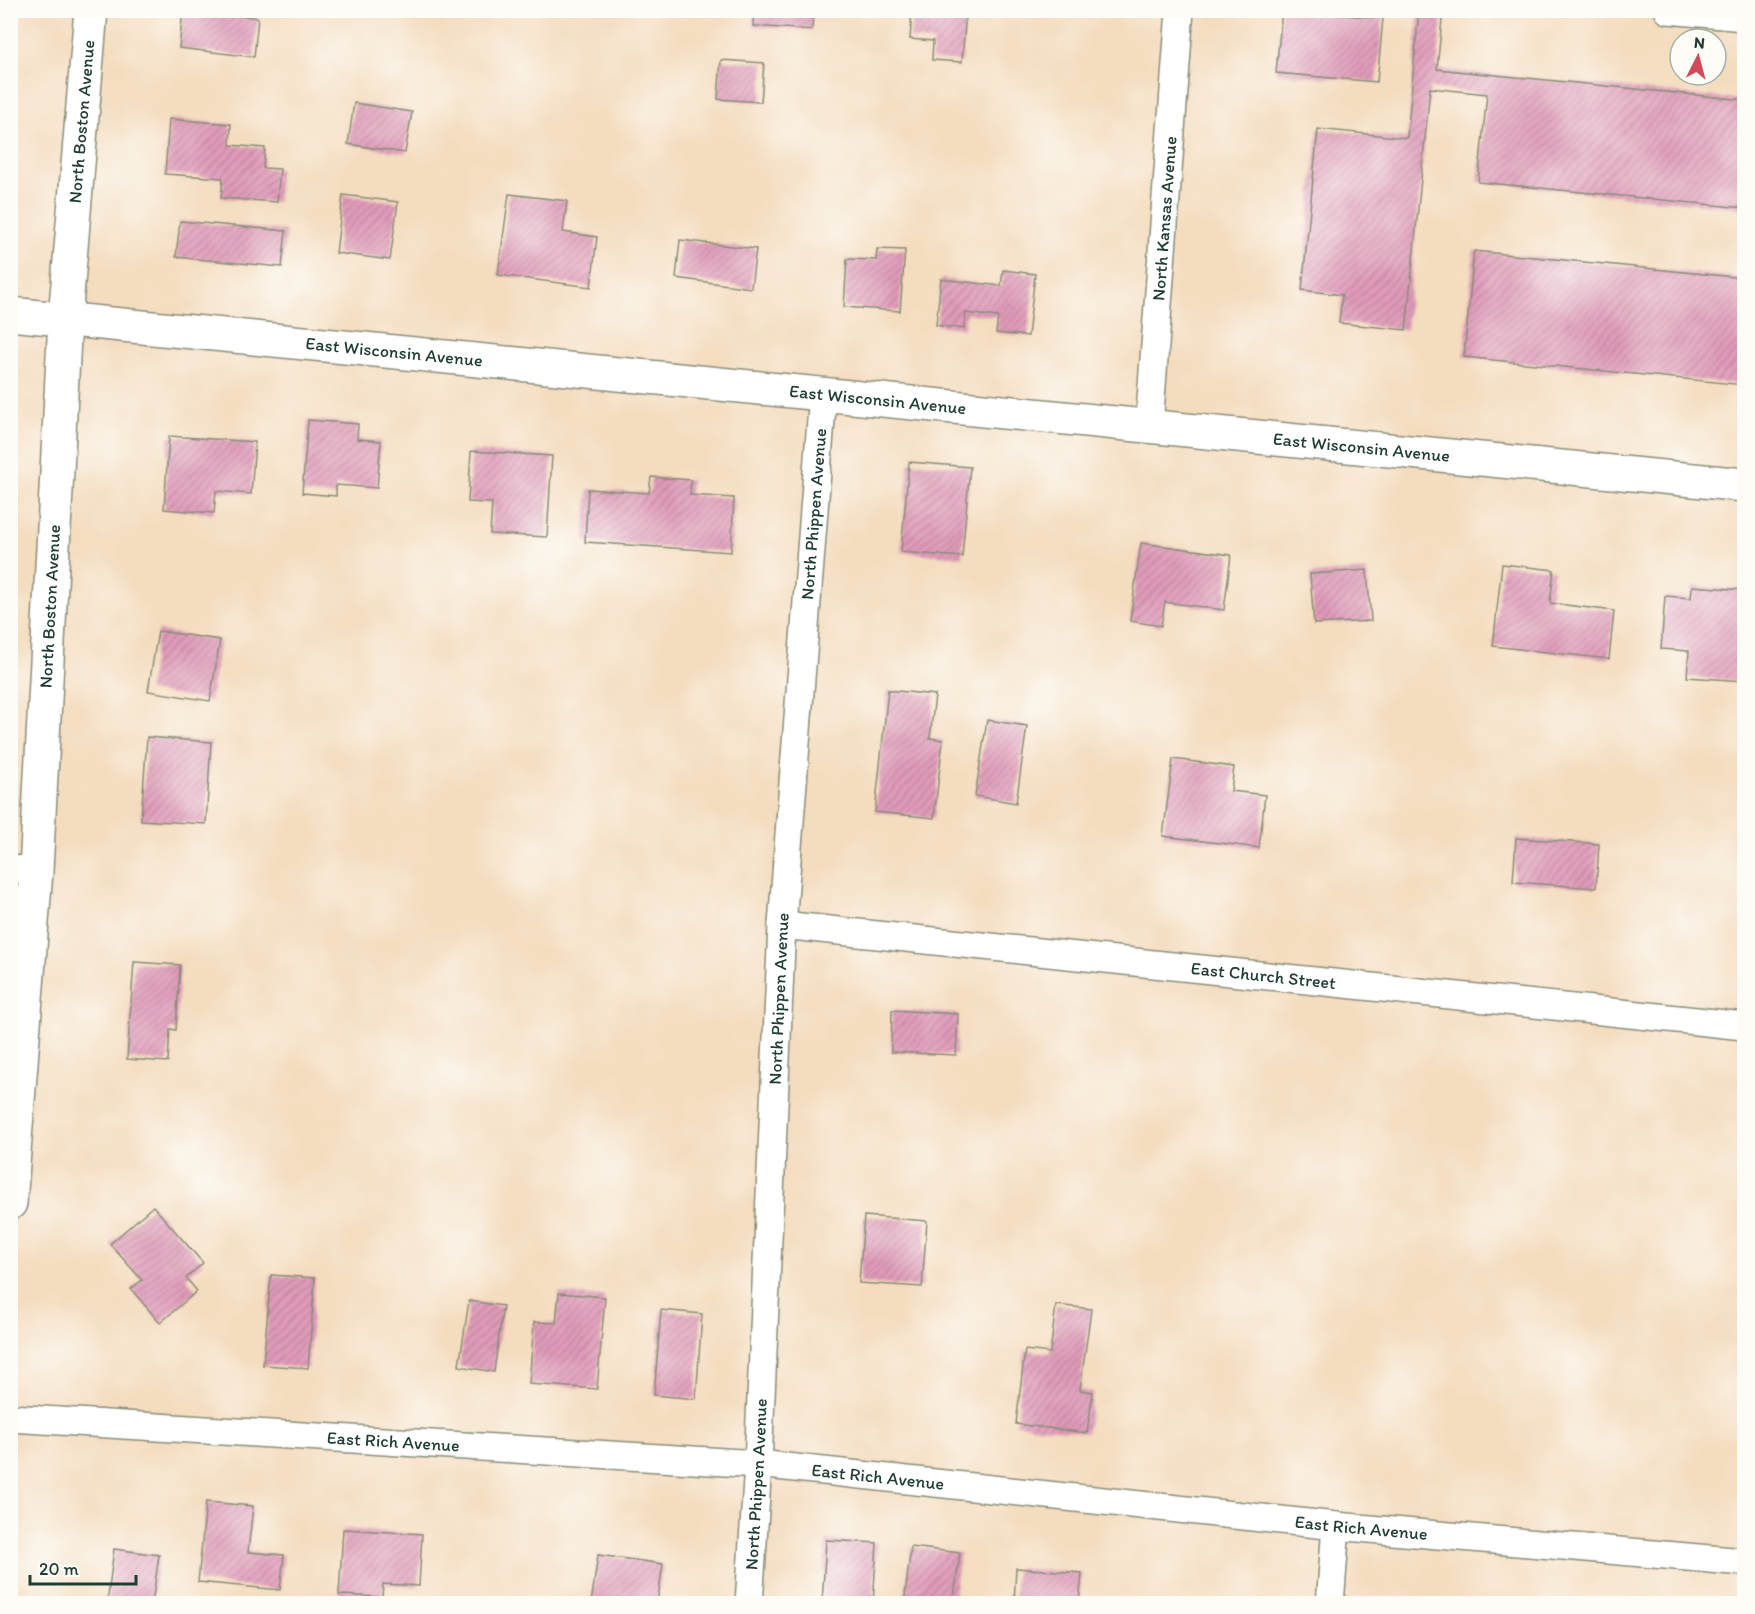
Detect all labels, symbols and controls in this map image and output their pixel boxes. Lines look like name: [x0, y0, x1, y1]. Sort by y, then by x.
north arrow: [1668, 27, 1728, 87]
text: N: [1693, 33, 1706, 53]
street label: North Boston Avenue: [64, 39, 99, 204]
street label: North Kansas Avenue: [1147, 135, 1182, 302]
street label: East Wisconsin Avenue: [305, 332, 484, 372]
street label: East Wisconsin Avenue: [788, 380, 967, 419]
street label: North Phippen Avenue: [796, 427, 831, 601]
street label: East Wisconsin Avenue: [1272, 428, 1451, 467]
street label: North Boston Avenue: [35, 524, 65, 689]
street label: North Phippen Avenue: [764, 912, 794, 1085]
street label: East Church Street: [1190, 957, 1337, 994]
street label: North Phippen Avenue: [740, 1398, 772, 1571]
street label: East Rich Avenue: [326, 1427, 460, 1457]
street label: East Rich Avenue: [811, 1459, 945, 1495]
street label: East Rich Avenue: [1294, 1511, 1428, 1545]
scale bar: [30, 1548, 136, 1586]
text: 20 m: [39, 1558, 79, 1580]

